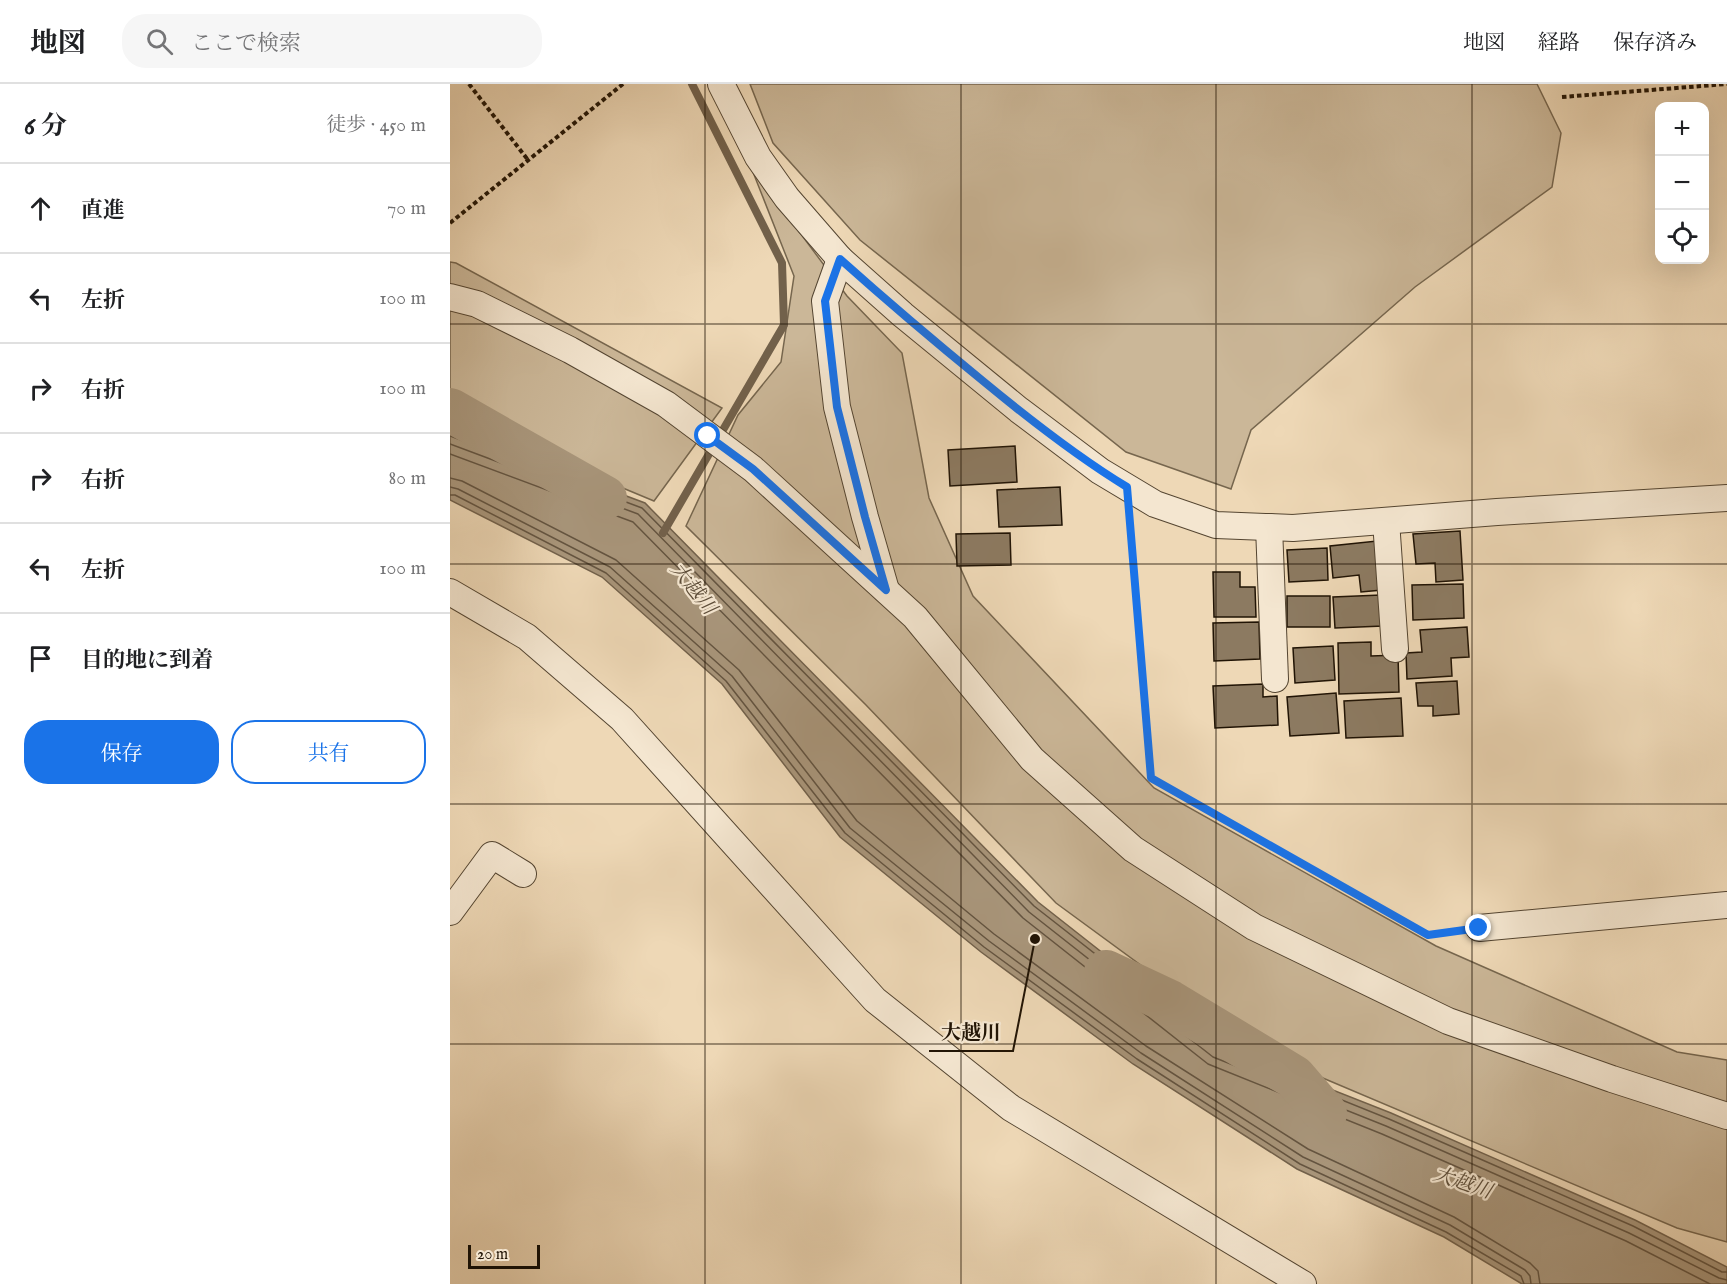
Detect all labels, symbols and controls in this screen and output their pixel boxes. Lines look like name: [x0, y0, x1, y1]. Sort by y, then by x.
search box: [122, 14, 542, 68]
icon: search: [143, 25, 176, 58]
text: 地図: [30, 27, 86, 62]
text: ここで検索: [191, 30, 301, 58]
text: 地図: [1463, 30, 1505, 57]
text: 経路: [1538, 30, 1580, 57]
text: 保存済み: [1613, 30, 1697, 57]
map controls: [1655, 102, 1709, 264]
button: +: [1655, 102, 1709, 156]
text: 6 分: [24, 110, 67, 143]
text: 徒歩 · 450 m: [326, 113, 426, 138]
button: −: [1655, 156, 1709, 210]
icon: ahead: [24, 192, 57, 225]
text: 70 m: [387, 196, 426, 221]
text: 直進: [81, 197, 125, 225]
button: locate: [1655, 210, 1709, 264]
icon: left: [24, 282, 57, 315]
text: 100 m: [379, 286, 426, 311]
text: 左折: [81, 287, 125, 315]
icon: right: [24, 372, 57, 405]
text: 100 m: [379, 376, 426, 401]
text: 右折: [81, 377, 125, 405]
route start: [694, 422, 720, 448]
icon: right: [24, 462, 57, 495]
text: 80 m: [389, 466, 426, 491]
text: 右折: [81, 467, 125, 495]
icon: left: [24, 552, 57, 585]
text: 100 m: [379, 556, 426, 581]
text: 左折: [81, 557, 125, 585]
water label: 大越川: [664, 558, 723, 622]
icon: arrive: [24, 642, 57, 675]
text: 目的地に到着: [81, 647, 213, 675]
button: 保存: [24, 720, 219, 784]
button: 共有: [231, 720, 426, 784]
route end: [1465, 914, 1491, 940]
callout: 大越川: [929, 1013, 1013, 1051]
text: 大越川: [941, 1021, 1001, 1046]
water label: 大越川: [1430, 1162, 1497, 1206]
scale bar: [468, 1242, 540, 1270]
text: 20 m: [477, 1245, 508, 1265]

